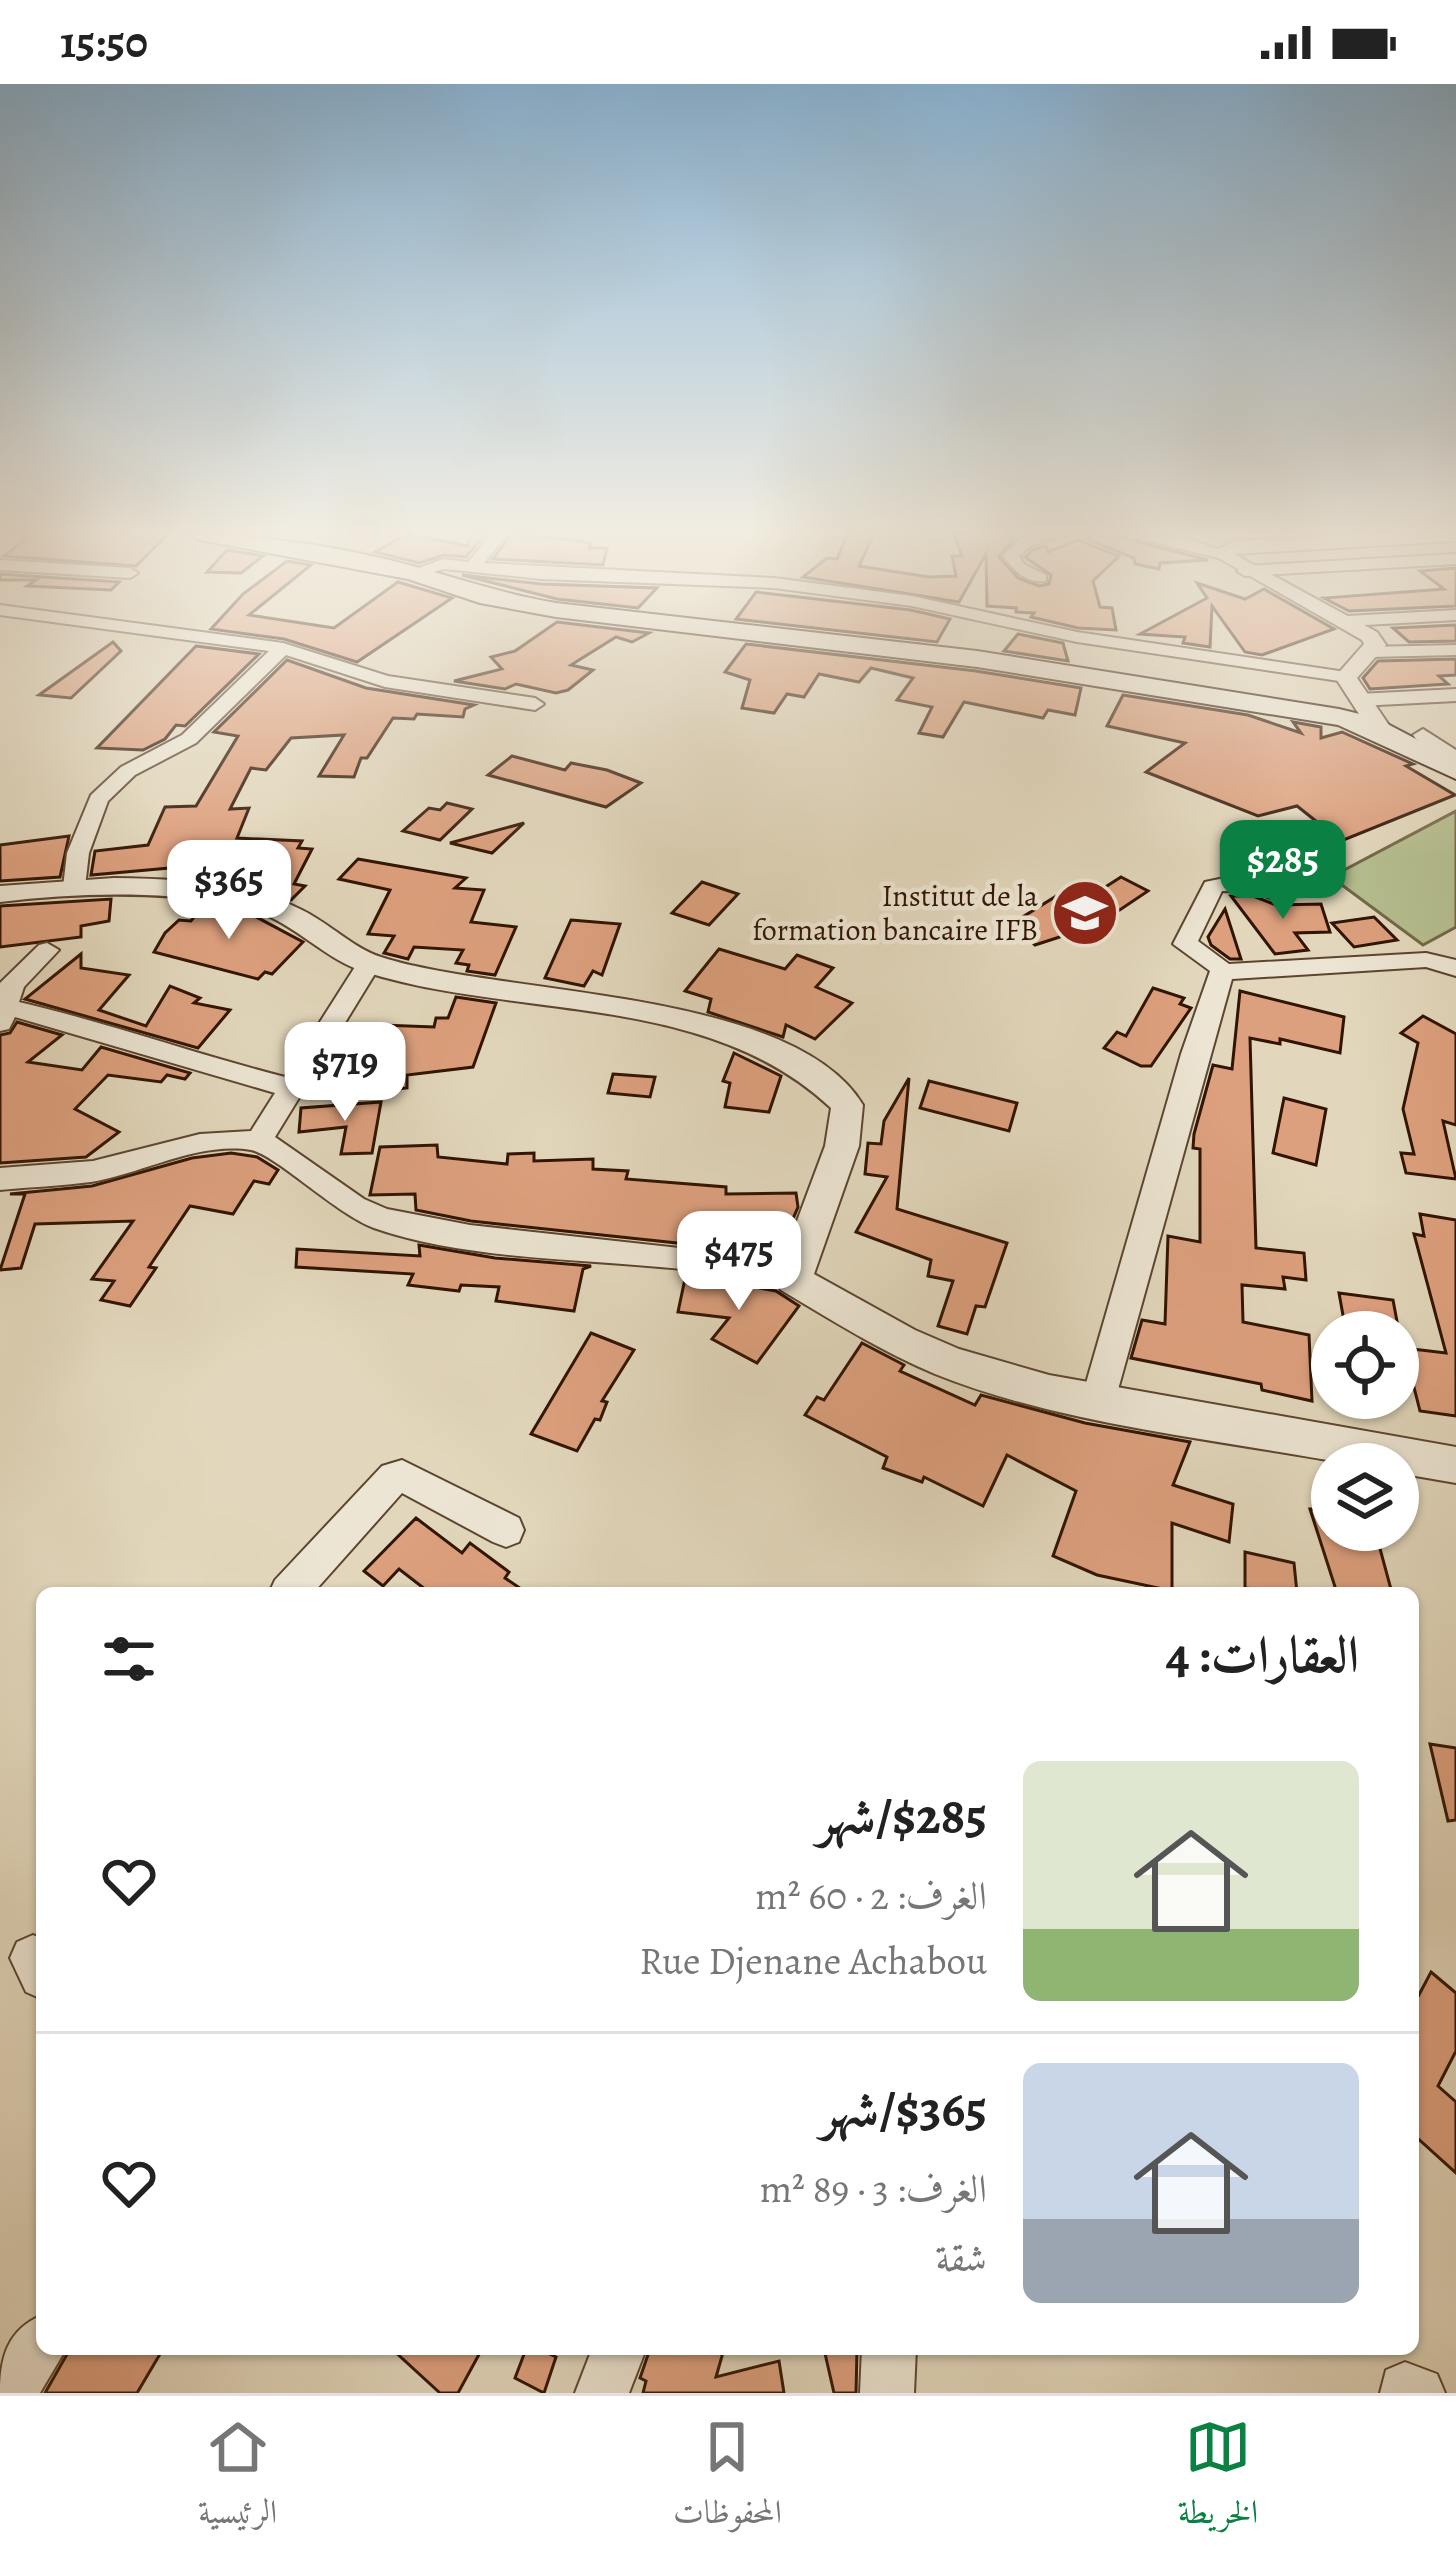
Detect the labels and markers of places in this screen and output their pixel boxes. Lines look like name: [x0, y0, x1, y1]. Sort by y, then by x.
pin: $285: [1212, 820, 1354, 922]
pin: $365: [158, 840, 300, 942]
place label: Institut de la formation bancaire IFB: [752, 876, 1038, 950]
school or university icon: Institut de la formation bancaire IFB: [1050, 878, 1120, 948]
pin: $719: [274, 1022, 416, 1124]
pin: $475: [668, 1211, 810, 1313]

